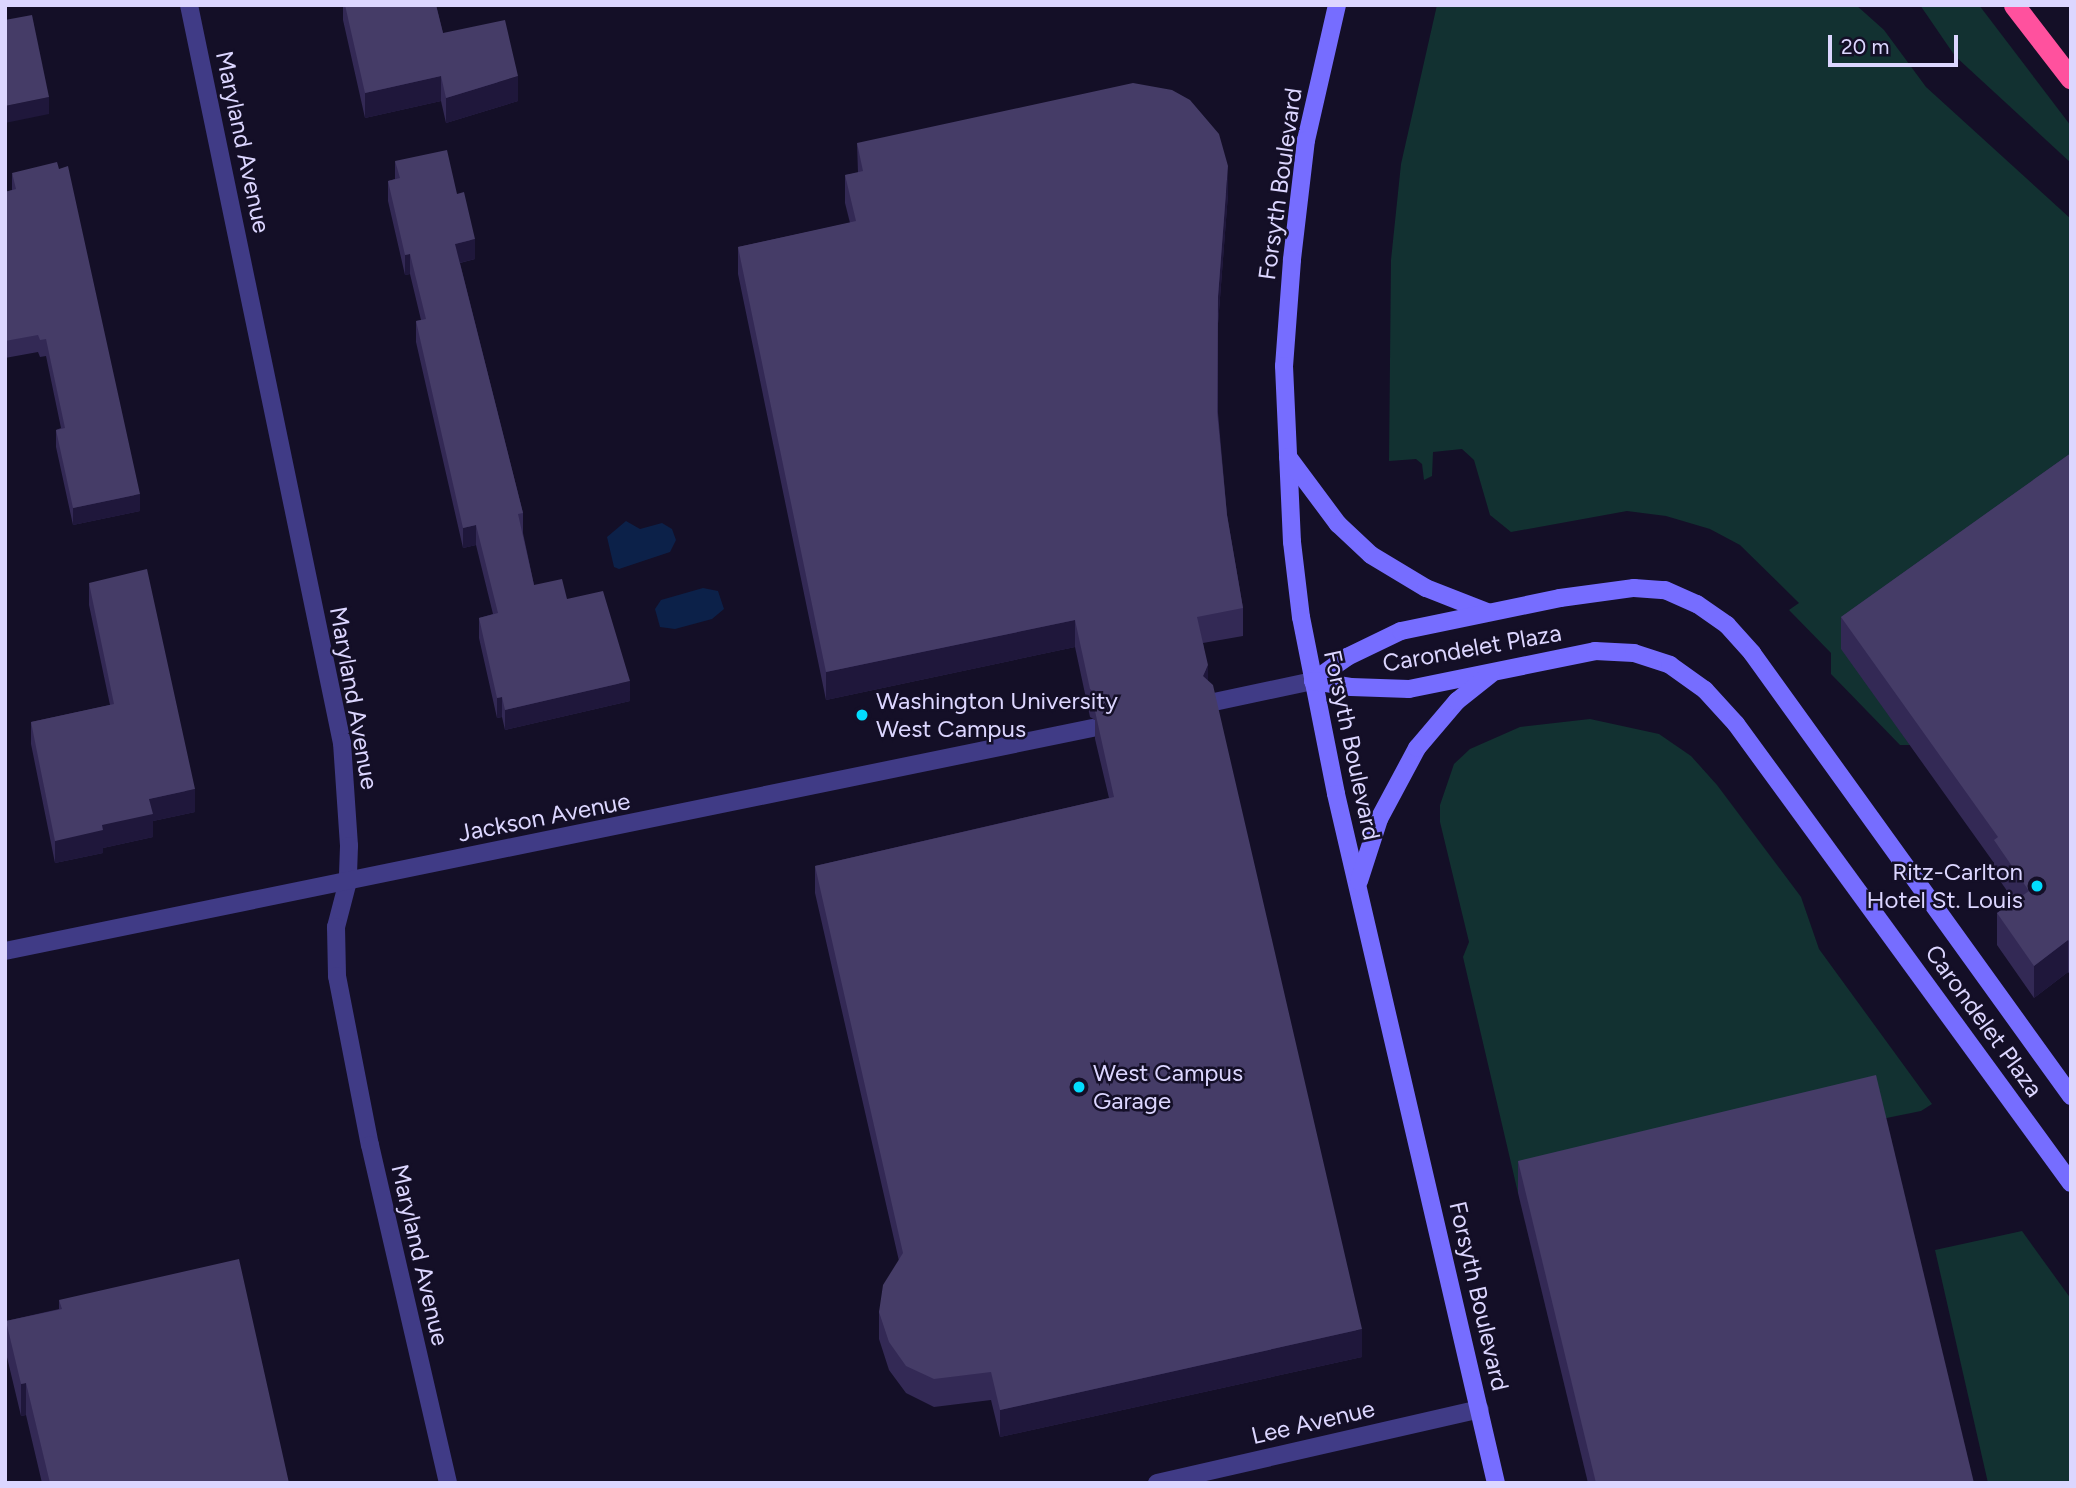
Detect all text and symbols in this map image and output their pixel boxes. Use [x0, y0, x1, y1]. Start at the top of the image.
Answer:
scale bar [1831, 21, 1960, 65]
text: 20 m [1841, 34, 1889, 59]
street label: Maryland Avenue [210, 48, 276, 236]
street label: Forsyth Boulevard [1252, 86, 1308, 282]
street label: Maryland Avenue [324, 604, 384, 792]
street label: Carondelet Plaza [1380, 618, 1564, 678]
street label: Forsyth Boulevard [1318, 647, 1386, 843]
place label: Washington University West Campus [876, 687, 1118, 743]
marker: Washington University West Campus [854, 707, 870, 723]
street label: Jackson Avenue [455, 786, 633, 848]
place label: Ritz-Carlton Hotel St. Louis [1866, 858, 2023, 914]
marker: Ritz-Carlton Hotel St. Louis [2029, 878, 2045, 894]
street label: Carondelet Plaza [1919, 939, 2049, 1103]
place label: West Campus Garage [1093, 1059, 1243, 1115]
marker: West Campus Garage [1071, 1079, 1087, 1095]
street label: Maryland Avenue [385, 1161, 455, 1349]
street label: Forsyth Boulevard [1443, 1198, 1515, 1394]
street label: Lee Avenue [1248, 1394, 1378, 1450]

